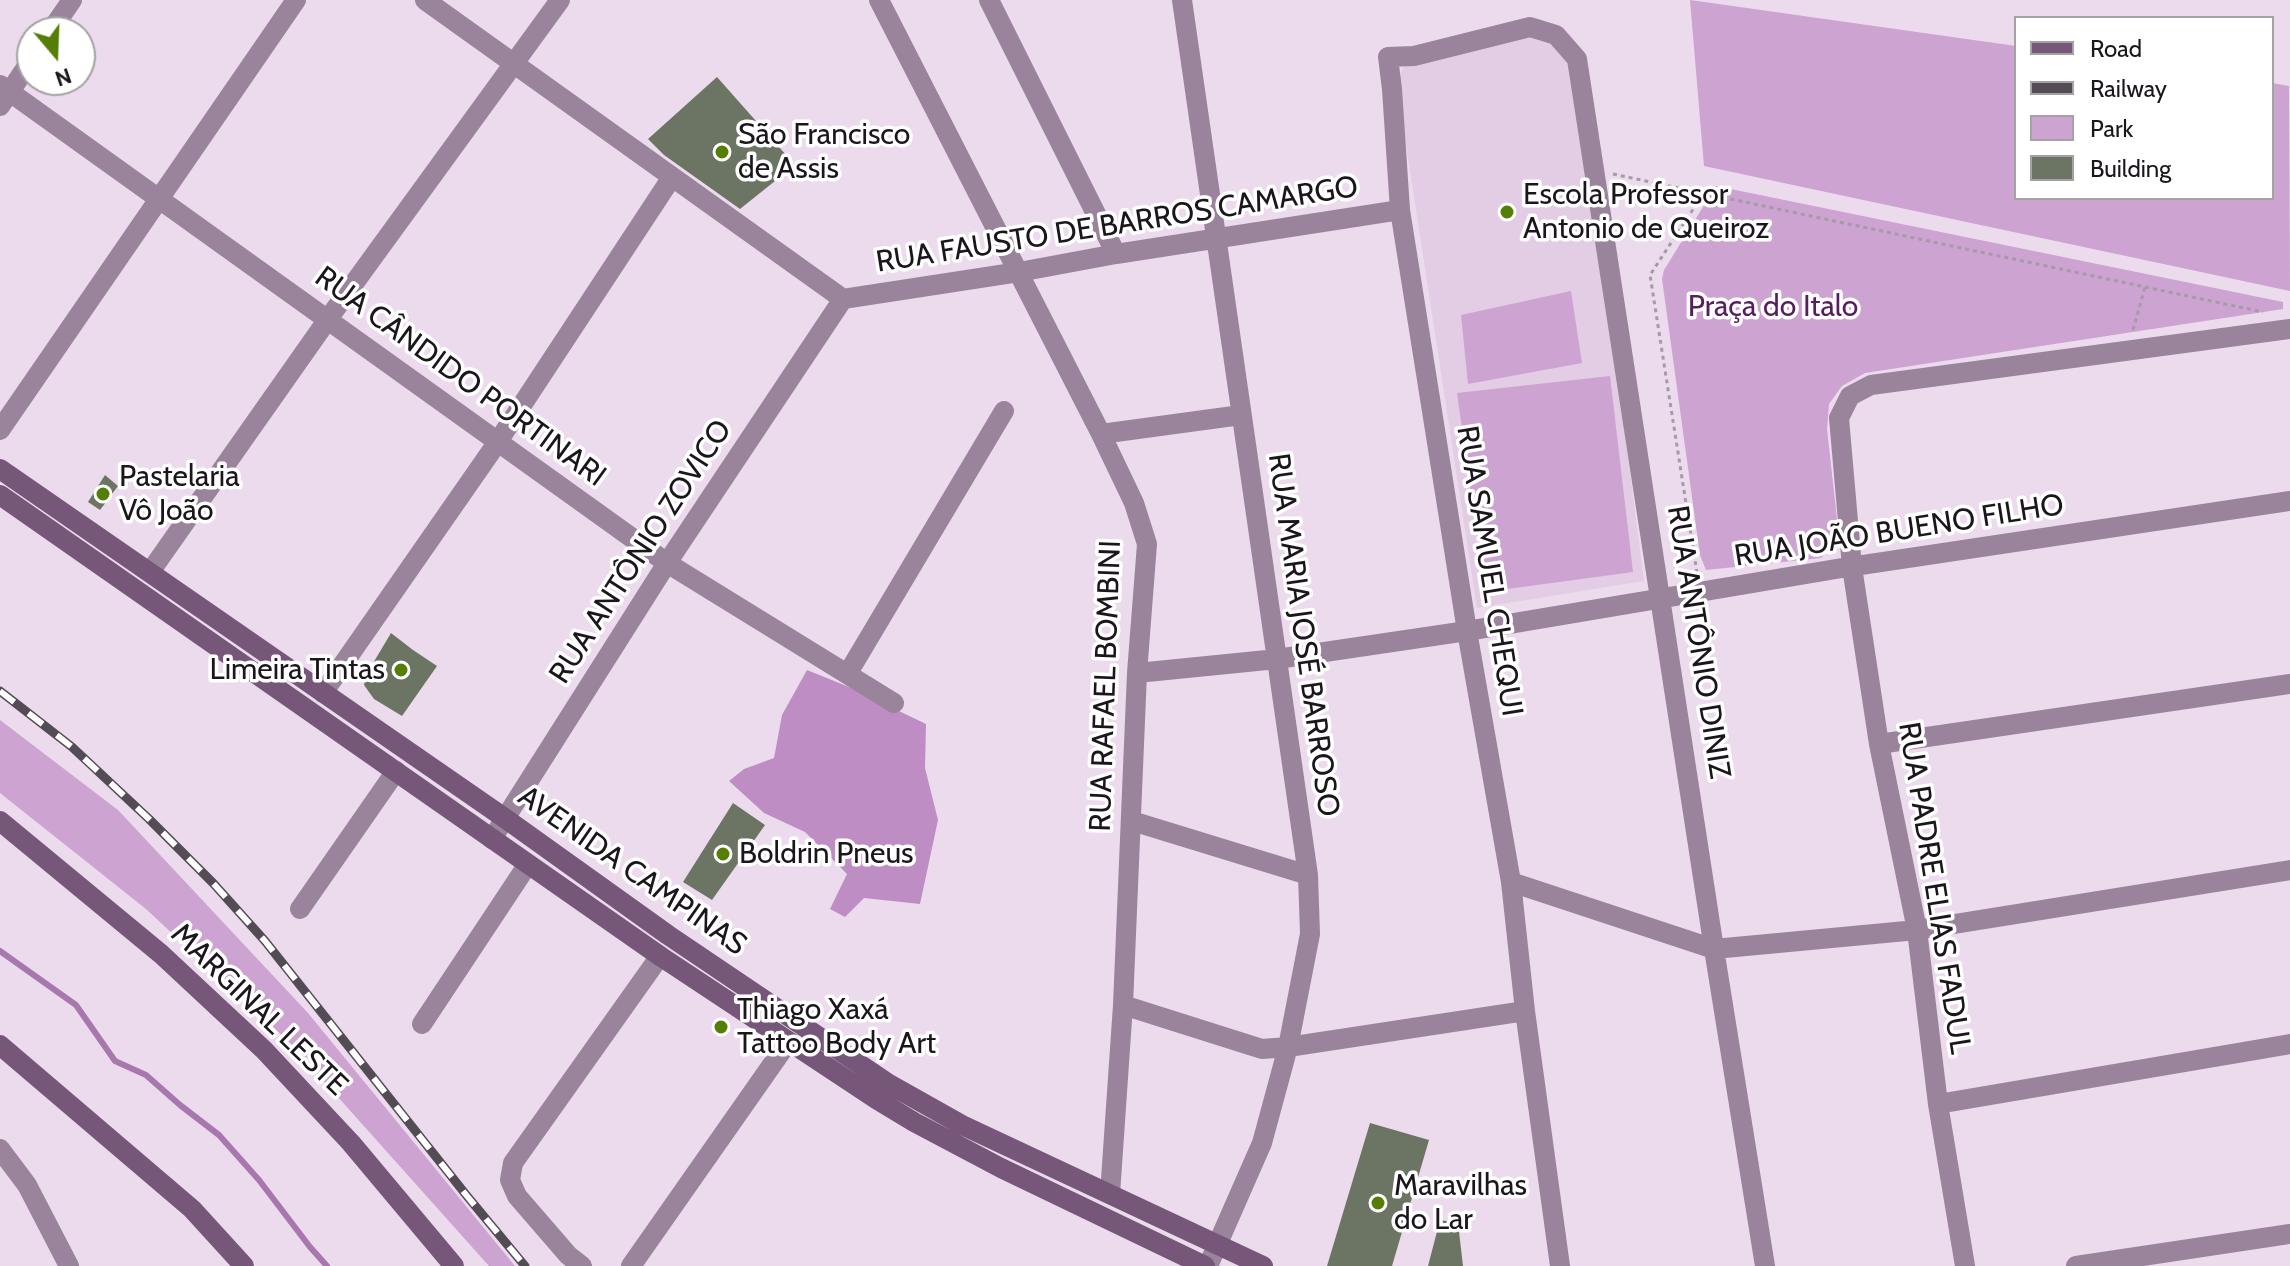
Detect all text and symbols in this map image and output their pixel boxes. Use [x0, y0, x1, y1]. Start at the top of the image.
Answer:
north arrow [16, 16, 96, 96]
legend [2014, 16, 2274, 200]
text: Road [2090, 34, 2142, 63]
text: N [52, 62, 75, 93]
text: Railway [2090, 74, 2167, 103]
text: Park [2090, 114, 2133, 143]
place label: São Francisco de Assis [738, 117, 910, 188]
marker: São Francisco de Assis [713, 143, 731, 161]
text: Building [2090, 154, 2171, 183]
street label: RUA FAUSTO DE BARROS CAMARGO [874, 169, 1360, 281]
place label: Escola Professor Antonio de Queiroz [1523, 177, 1769, 248]
marker: Escola Professor Antonio de Queiroz [1498, 203, 1516, 221]
street label: RUA CÂNDIDO PORTINARI [308, 259, 612, 495]
park label: Praça do Italo [1688, 289, 1858, 325]
street label: RUA ANTÔNIO ZOVICO [542, 413, 740, 691]
street label: RUA SAMUEL CHEQUI [1448, 423, 1530, 719]
street label: RUA MARIA JOSÉ BARROSO [1260, 451, 1346, 819]
place label: Pastelaria Vô João [119, 459, 240, 530]
marker: Pastelaria Vô João [94, 485, 112, 503]
street label: RUA JOÃO BUENO FILHO [1732, 487, 2066, 575]
street label: RUA ANTÔNIO DINIZ [1659, 503, 1737, 781]
street label: RUA RAFAEL BOMBINI [1083, 540, 1129, 832]
place label: Limeira Tintas [210, 652, 385, 688]
marker: Limeira Tintas [392, 661, 410, 679]
street label: RUA PADRE ELIAS FADUL [1890, 720, 1978, 1056]
street label: AVENIDA CAMPINAS [511, 779, 753, 963]
place label: Boldrin Pneus [739, 836, 914, 872]
marker: Boldrin Pneus [714, 845, 732, 863]
street label: MARGINAL LESTE [163, 917, 355, 1103]
place label: Thiago Xaxá Tattoo Body Art [737, 992, 936, 1062]
marker: Thiago Xaxá Tattoo Body Art [712, 1018, 730, 1036]
place label: Maravilhas do Lar [1394, 1168, 1527, 1238]
marker: Maravilhas do Lar [1369, 1194, 1387, 1212]

